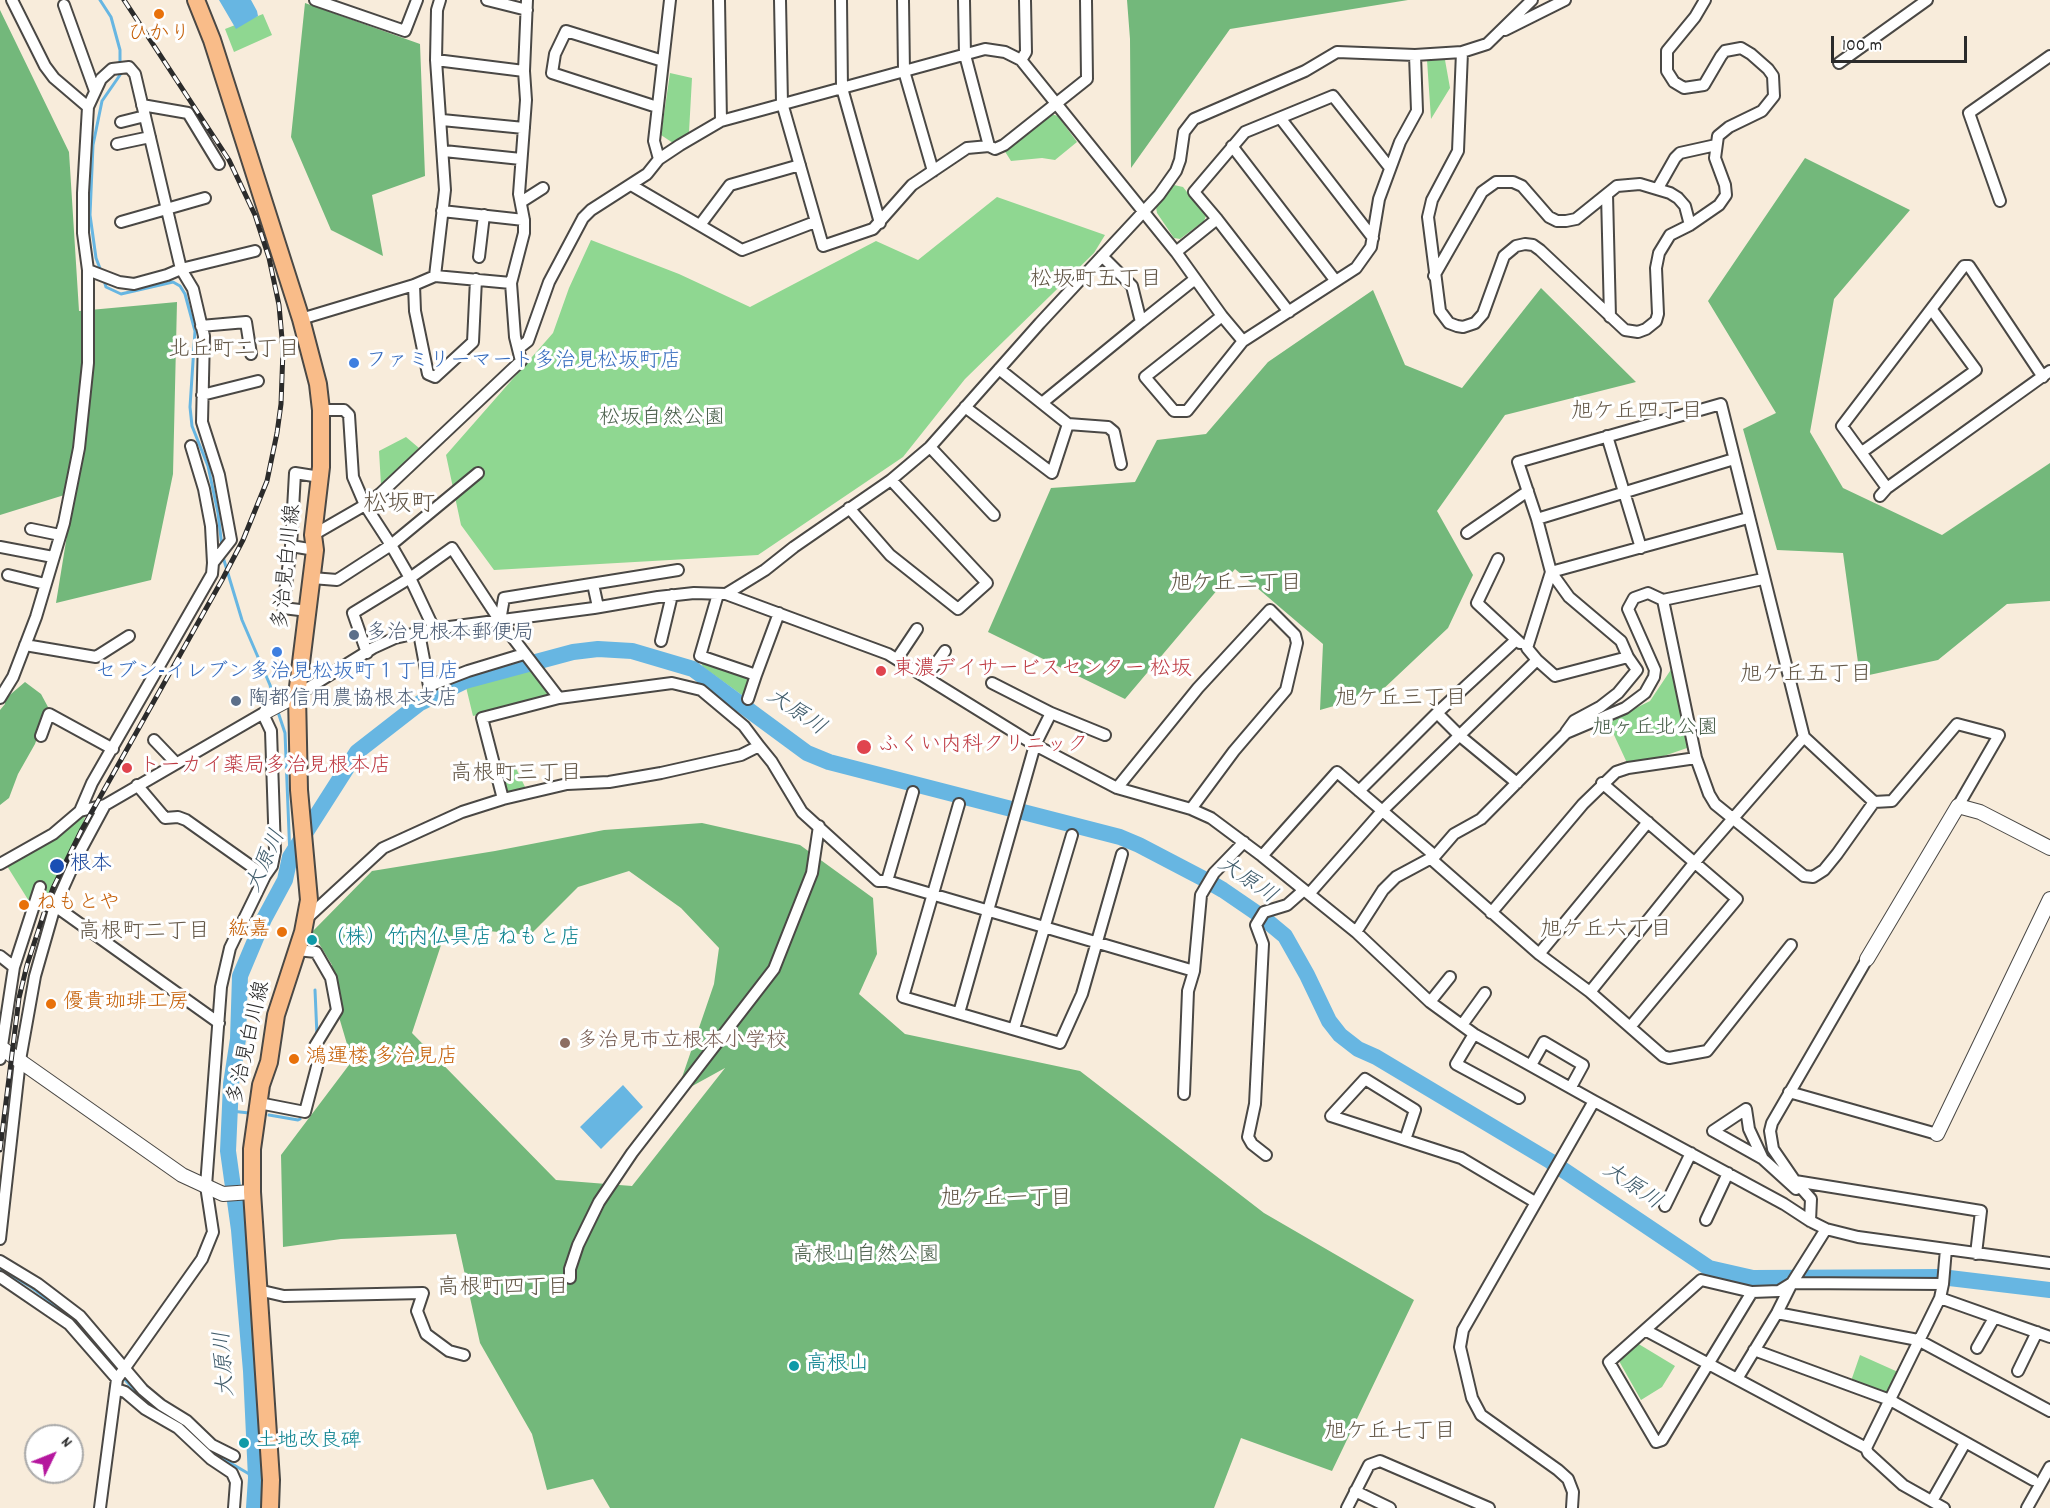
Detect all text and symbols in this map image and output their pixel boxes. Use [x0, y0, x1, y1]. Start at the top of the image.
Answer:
marker: ひかり [152, 7, 166, 21]
place label: ひかり [128, 23, 190, 49]
scale bar [1834, 24, 1970, 62]
text: 100 m [1842, 34, 1882, 59]
district label: 松坂町五丁目 [1030, 269, 1162, 295]
district label: 北丘町二丁目 [168, 339, 300, 365]
place label: ファミリーマート多治見松坂町店 [366, 350, 681, 376]
marker: ファミリーマート多治見松坂町店 [347, 356, 361, 370]
district label: 旭ケ丘四丁目 [1571, 401, 1703, 427]
park label: 松坂自然公園 [599, 407, 725, 433]
district label: 松坂町 [363, 493, 435, 521]
street label: 多治見白川線 [270, 503, 308, 631]
district label: 旭ケ丘二丁目 [1170, 573, 1302, 599]
place label: 多治見根本郵便局 [366, 622, 534, 648]
marker: 多治見根本郵便局 [347, 628, 361, 642]
marker: セブン-イレブン多治見松坂町１丁目店 [270, 645, 284, 659]
place label: 東濃デイサービスセンター 松坂 [893, 658, 1192, 684]
place label: セブン-イレブン多治見松坂町１丁目店 [95, 661, 459, 687]
marker: 東濃デイサービスセンター 松坂 [874, 664, 888, 678]
district label: 旭ケ丘五丁目 [1740, 664, 1872, 690]
water label: 大原川 [760, 685, 830, 743]
place label: 陶都信用農協根本支店 [248, 688, 458, 714]
district label: 旭ケ丘三丁目 [1335, 688, 1467, 714]
marker: 陶都信用農協根本支店 [229, 694, 243, 708]
park label: 旭ヶ丘北公園 [1592, 717, 1718, 743]
place label: ふくい内科クリニック [878, 734, 1088, 760]
marker: ふくい内科クリニック [855, 738, 873, 756]
place label: トーカイ薬局多治見根本店 [139, 755, 391, 781]
marker: トーカイ薬局多治見根本店 [120, 761, 134, 775]
district label: 高根町三丁目 [450, 763, 582, 789]
water label: 大原川 [243, 826, 293, 898]
place label: 根本 [70, 853, 112, 879]
water label: 大原川 [1211, 853, 1281, 911]
marker: 根本 [48, 857, 66, 875]
place label: ねもとや [36, 892, 120, 918]
marker: ねもとや [17, 898, 31, 912]
place label: 紘嘉 [228, 919, 270, 945]
district label: 旭ケ丘六丁目 [1540, 919, 1672, 945]
district label: 高根町二丁目 [78, 921, 210, 947]
marker: 紘嘉 [275, 925, 289, 939]
place label: （株）竹内仏具店 ねもと店 [324, 927, 581, 953]
marker: （株）竹内仏具店 ねもと店 [305, 933, 319, 947]
street label: 多治見白川線 [225, 979, 277, 1107]
place label: 優貴珈琲工房 [63, 991, 189, 1017]
marker: 優貴珈琲工房 [44, 997, 58, 1011]
place label: 多治見市立根本小学校 [577, 1030, 787, 1056]
marker: 多治見市立根本小学校 [558, 1036, 572, 1050]
place label: 鴻運楼 多治見店 [306, 1046, 458, 1072]
marker: 鴻運楼 多治見店 [287, 1052, 301, 1066]
water label: 大原川 [1596, 1159, 1666, 1217]
district label: 旭ケ丘一丁目 [940, 1188, 1072, 1214]
park label: 高根山自然公園 [793, 1244, 939, 1270]
district label: 高根町四丁目 [437, 1277, 569, 1303]
water label: 大原川 [212, 1330, 242, 1398]
place label: 高根山 [806, 1353, 869, 1379]
marker: 高根山 [787, 1359, 801, 1373]
district label: 旭ケ丘七丁目 [1324, 1421, 1456, 1447]
north arrow [24, 1424, 84, 1484]
place label: 土地改良碑 [256, 1430, 361, 1456]
text: N [55, 1432, 77, 1453]
marker: 土地改良碑 [237, 1436, 251, 1450]

